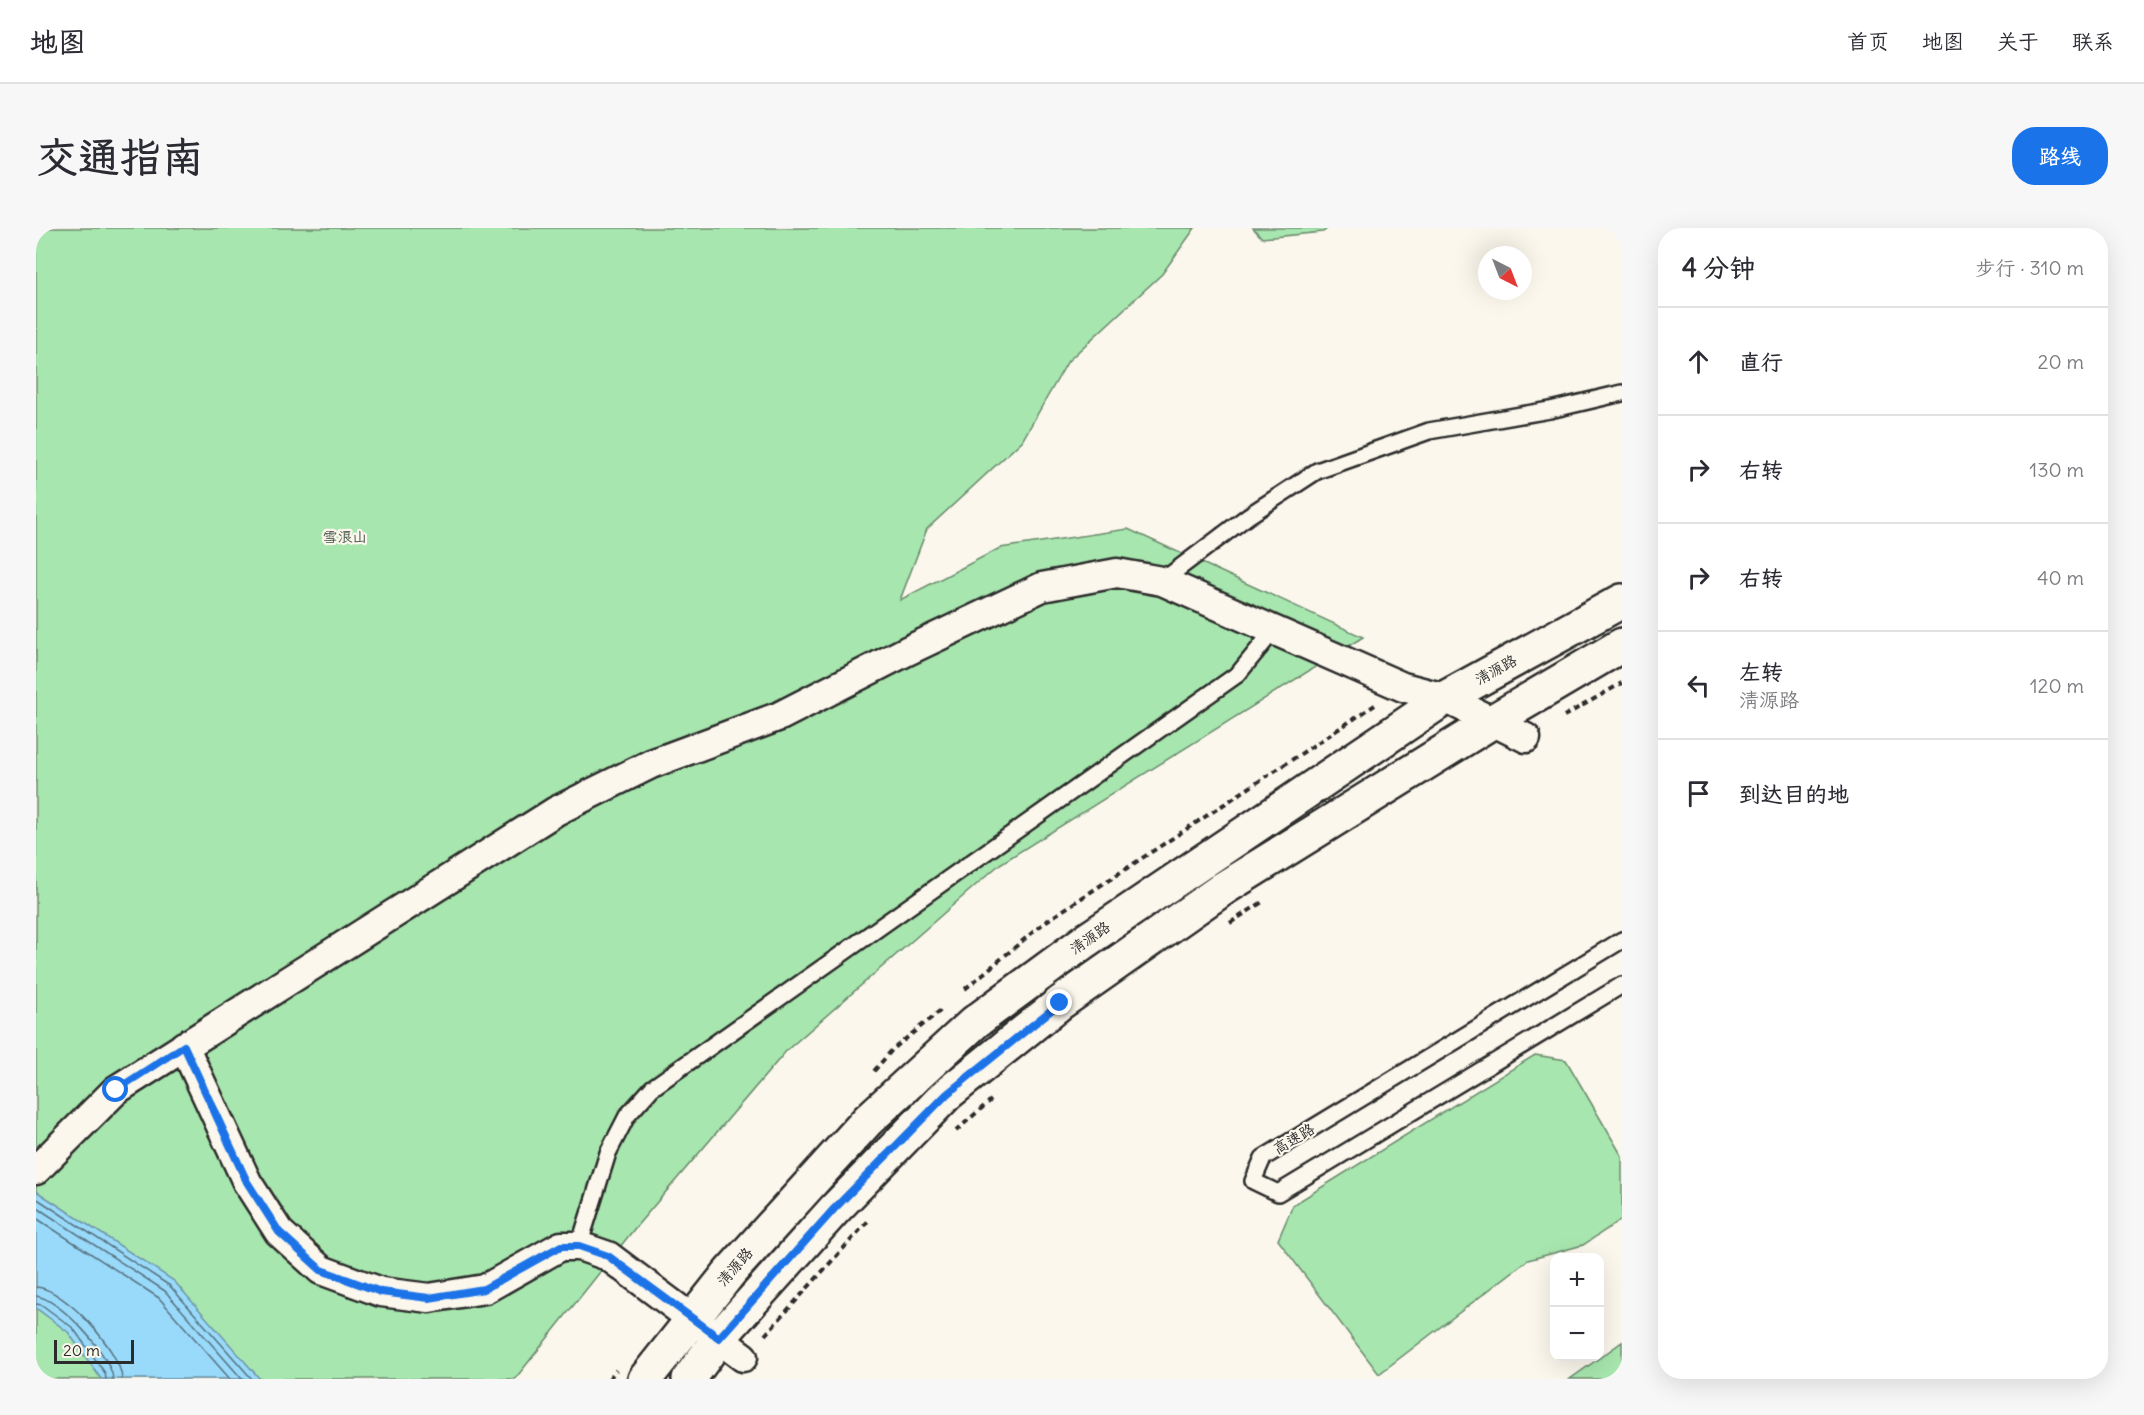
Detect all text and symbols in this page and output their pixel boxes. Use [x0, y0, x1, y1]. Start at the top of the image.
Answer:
text: 地图 [30, 24, 86, 60]
text: 首页 [1847, 28, 1889, 55]
text: 地图 [1922, 28, 1964, 55]
text: 关于 [1997, 28, 2039, 55]
text: 联系 [2072, 28, 2114, 55]
button: 路线 [2012, 127, 2108, 185]
text: 交通指南 [36, 131, 204, 183]
north arrow [1478, 246, 1532, 300]
text: 4 分钟 [1682, 251, 1755, 284]
text: 步行 · 310 m [1976, 255, 2084, 280]
icon: ahead [1682, 345, 1715, 378]
text: 直行 [1739, 348, 1783, 376]
text: 20 m [2038, 349, 2084, 374]
icon: right [1682, 453, 1715, 486]
text: 右转 [1739, 456, 1783, 484]
text: 130 m [2029, 457, 2084, 482]
park label: 雪浪山 [322, 527, 368, 546]
icon: right [1682, 561, 1715, 594]
text: 右转 [1739, 564, 1783, 592]
text: 40 m [2037, 565, 2084, 590]
street label: 清源路 [1471, 650, 1520, 689]
text: 左转 [1739, 658, 1783, 686]
icon: left [1682, 669, 1715, 702]
text: 120 m [2030, 673, 2084, 698]
text: 清源路 [1739, 687, 1799, 712]
icon: arrive [1682, 777, 1715, 810]
text: 到达目的地 [1739, 780, 1849, 808]
street label: 清源路 [1066, 917, 1114, 958]
route end [1046, 989, 1072, 1015]
route start [102, 1076, 128, 1102]
street label: 高速路 [1270, 1119, 1318, 1158]
street label: 清源路 [713, 1243, 757, 1290]
map controls [1550, 1253, 1604, 1361]
button: + [1550, 1253, 1604, 1307]
button: − [1550, 1307, 1604, 1361]
scale bar [54, 1337, 134, 1364]
text: 20 m [63, 1340, 100, 1360]

